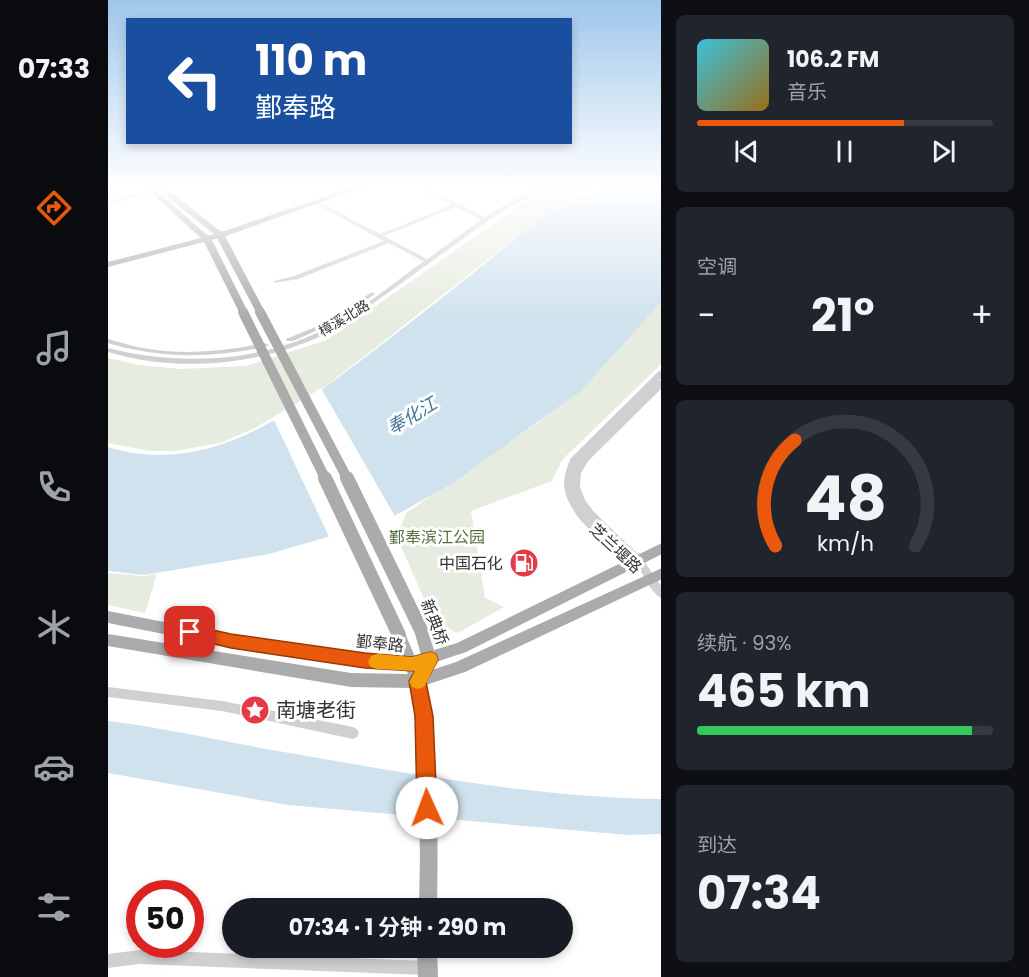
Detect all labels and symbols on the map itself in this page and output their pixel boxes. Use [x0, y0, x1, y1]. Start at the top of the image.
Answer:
street label: 樟溪北路 [315, 295, 373, 341]
water label: 奉化江 [382, 390, 443, 440]
street label: 芝兰堰路 [584, 518, 647, 579]
park label: 鄞奉滨江公园 [389, 526, 485, 549]
fuel station icon: 中国石化 [508, 547, 540, 579]
place label: 中国石化 [439, 552, 503, 575]
street label: 新典桥 [415, 596, 454, 649]
pin [164, 606, 215, 657]
street label: 鄞奉路 [355, 630, 405, 657]
place icon: 南塘老街 [239, 694, 271, 726]
place label: 南塘老街 [276, 696, 356, 724]
position arrow [395, 776, 459, 840]
speed limit sign: 50 [126, 880, 204, 958]

